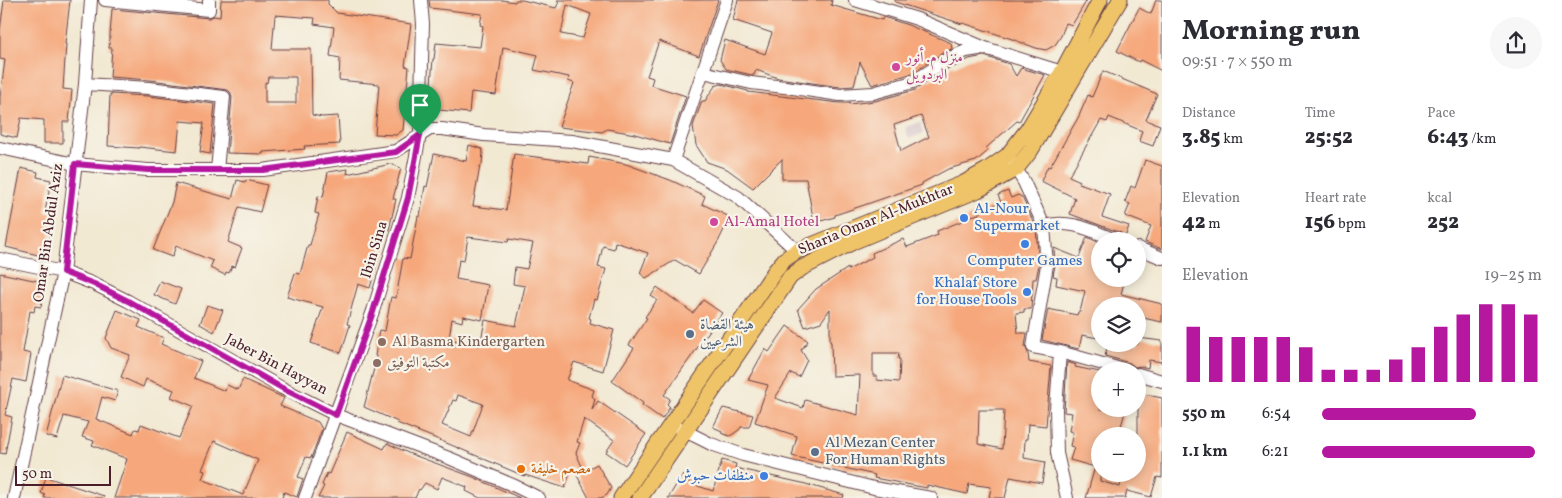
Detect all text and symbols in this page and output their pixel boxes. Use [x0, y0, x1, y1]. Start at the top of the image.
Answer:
text: Morning run [1182, 12, 1360, 51]
button: share [1490, 17, 1542, 69]
place label: منزل م. أنور البردويل [904, 46, 963, 86]
text: 09:51 · 7 × 550 m [1182, 51, 1292, 73]
marker: منزل م. أنور البردويل [890, 61, 902, 73]
pin [399, 84, 441, 135]
icon: arrive [406, 91, 434, 119]
text: Distance [1182, 104, 1236, 123]
text: Time [1305, 104, 1335, 123]
text: Pace [1427, 104, 1455, 123]
text: 3.85 [1182, 123, 1220, 152]
text: 25:52 [1305, 123, 1353, 152]
text: 6:43 [1427, 123, 1468, 152]
text: km [1220, 130, 1243, 149]
text: /km [1468, 130, 1496, 149]
street label: Omar Bin Abdul Aziz [29, 162, 69, 304]
street label: Sharia Omar Al-Mukhtar [795, 179, 957, 261]
text: Elevation [1182, 189, 1240, 208]
text: Heart rate [1305, 189, 1366, 208]
text: kcal [1427, 189, 1452, 208]
place label: Al-Nour Supermarket [974, 199, 1060, 237]
text: 42 [1182, 208, 1205, 237]
text: 156 [1305, 208, 1335, 237]
text: 252 [1427, 208, 1459, 237]
place label: Al-Amal Hotel [724, 212, 819, 233]
marker: Al-Nour Supermarket [958, 212, 970, 224]
text: m [1205, 215, 1221, 234]
text: bpm [1335, 215, 1366, 234]
marker: Al-Amal Hotel [708, 216, 720, 228]
street label: Ibin Sina [356, 219, 394, 281]
map controls [1091, 232, 1146, 482]
button: locate [1091, 232, 1146, 287]
marker: Computer Games [1019, 238, 1031, 250]
place label: Computer Games [968, 251, 1082, 272]
text: Elevation [1182, 265, 1249, 287]
text: 19–25 m [1484, 265, 1542, 287]
place label: Khalaf Store for House Tools [916, 273, 1017, 311]
marker: Khalaf Store for House Tools [1021, 286, 1033, 298]
button: layers [1091, 297, 1146, 352]
place label: هيئة القضاة الشرعيين [700, 315, 754, 353]
marker: هيئة القضاة الشرعيين [684, 328, 696, 340]
street label: Jaber Bin Hayyan [221, 329, 331, 401]
place label: Al Basma Kindergarten [392, 332, 545, 353]
marker: Al Basma Kindergarten [376, 336, 388, 348]
place label: مكتبة التوفيق [387, 353, 450, 374]
marker: مكتبة التوفيق [371, 357, 383, 369]
button: + [1091, 362, 1146, 417]
text: 550 m [1182, 403, 1226, 425]
text: 6:54 [1262, 403, 1291, 425]
button: − [1091, 427, 1146, 482]
place label: Al Mezan Center For Human Rights [825, 433, 945, 471]
text: 1.1 km [1182, 441, 1228, 463]
text: 6:21 [1262, 441, 1289, 463]
marker: Al Mezan Center For Human Rights [809, 446, 821, 458]
place label: مصعم خليفة [531, 459, 591, 482]
scale bar [15, 463, 111, 486]
marker: مصعم خليفة [515, 463, 527, 475]
text: 50 m [22, 465, 52, 484]
place label: منظفات حبوش [677, 466, 754, 487]
marker: منظفات حبوش [758, 470, 770, 482]

